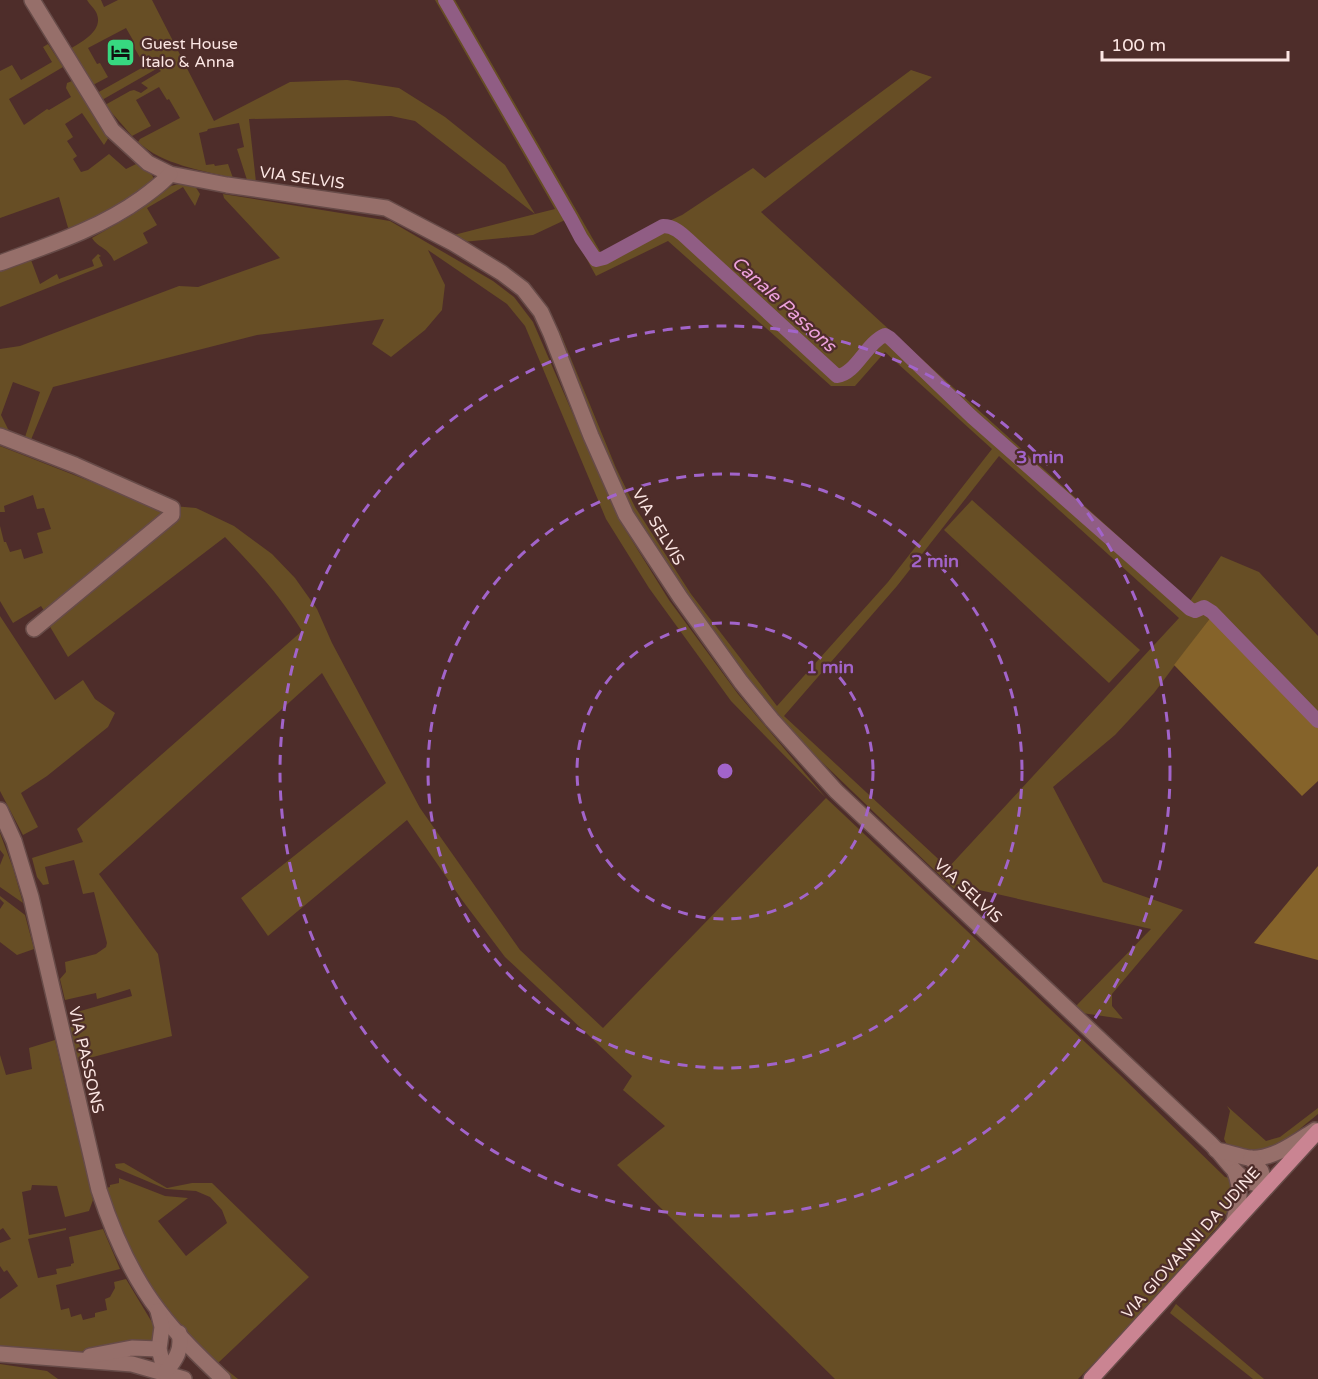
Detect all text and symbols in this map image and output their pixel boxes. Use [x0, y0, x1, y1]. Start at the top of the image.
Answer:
scale bar [1102, 24, 1288, 62]
place label: Guest House Italo & Anna [141, 34, 238, 72]
text: 100 m [1111, 34, 1166, 56]
hotel icon: Guest House Italo & Anna [104, 37, 136, 69]
street label: VIA SELVIS [258, 162, 346, 194]
water label: Canale Passons [727, 251, 842, 357]
text: 3 min [1016, 446, 1064, 468]
street label: VIA SELVIS [627, 485, 689, 569]
text: 2 min [911, 550, 959, 572]
text: 1 min [806, 656, 854, 678]
centre of rings [715, 761, 735, 781]
street label: VIA SELVIS [930, 854, 1006, 928]
street label: VIA PASSONS [64, 1005, 108, 1116]
street label: VIA GIOVANNI DA UDINE [1117, 1163, 1265, 1323]

